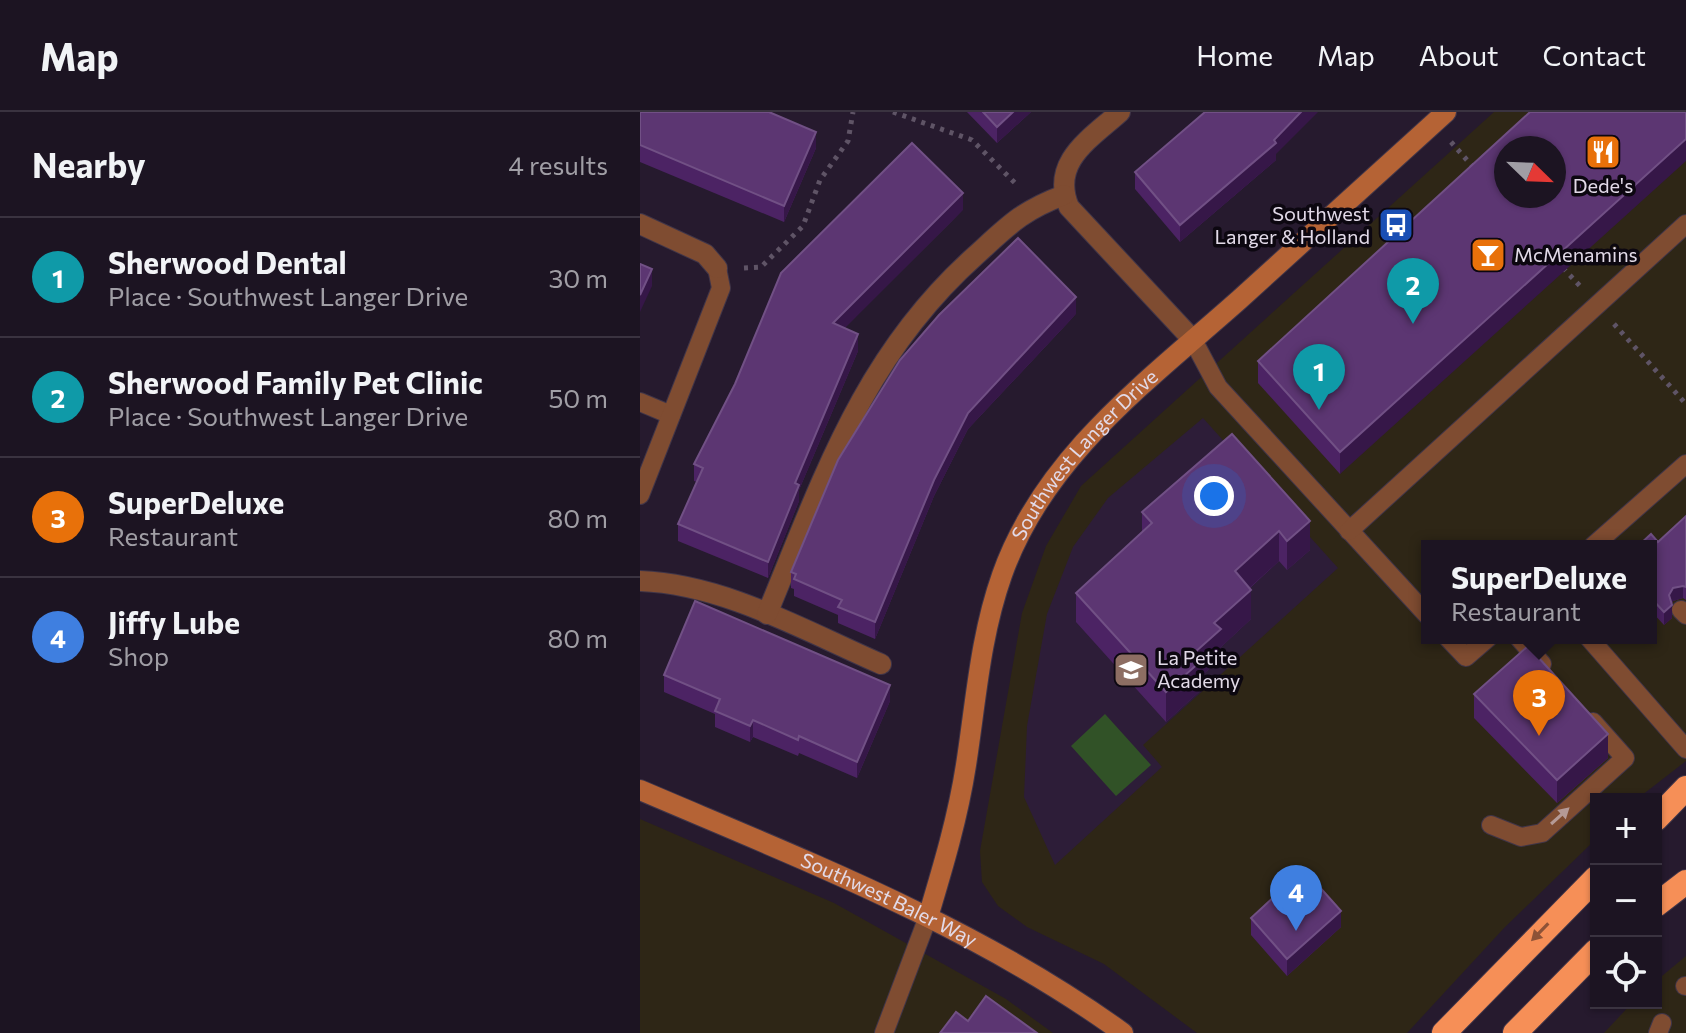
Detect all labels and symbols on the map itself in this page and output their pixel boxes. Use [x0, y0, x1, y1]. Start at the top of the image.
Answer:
restaurant icon: Dede's [1584, 133, 1622, 171]
north arrow [1494, 136, 1566, 208]
place label: Dede's [1573, 173, 1633, 197]
place label: Southwest Langer & Holland [1215, 201, 1370, 248]
bus stop icon: Southwest Langer & Holland [1377, 206, 1415, 244]
bar icon: McMenamins [1469, 236, 1507, 274]
place label: McMenamins [1514, 242, 1638, 266]
pin: 2 [1387, 258, 1439, 324]
pin: 1 [1293, 344, 1345, 410]
street label: Southwest Langer Drive [1006, 364, 1162, 544]
your location [1194, 476, 1234, 516]
place label: La Petite Academy [1157, 645, 1240, 692]
school or university icon: La Petite Academy [1112, 651, 1150, 689]
pin: 3 [1513, 670, 1565, 736]
one-way arrow [1550, 808, 1569, 826]
street label: Southwest Baler Way [797, 847, 982, 951]
pin: 4 [1270, 865, 1322, 931]
one-way arrow [1531, 922, 1550, 941]

